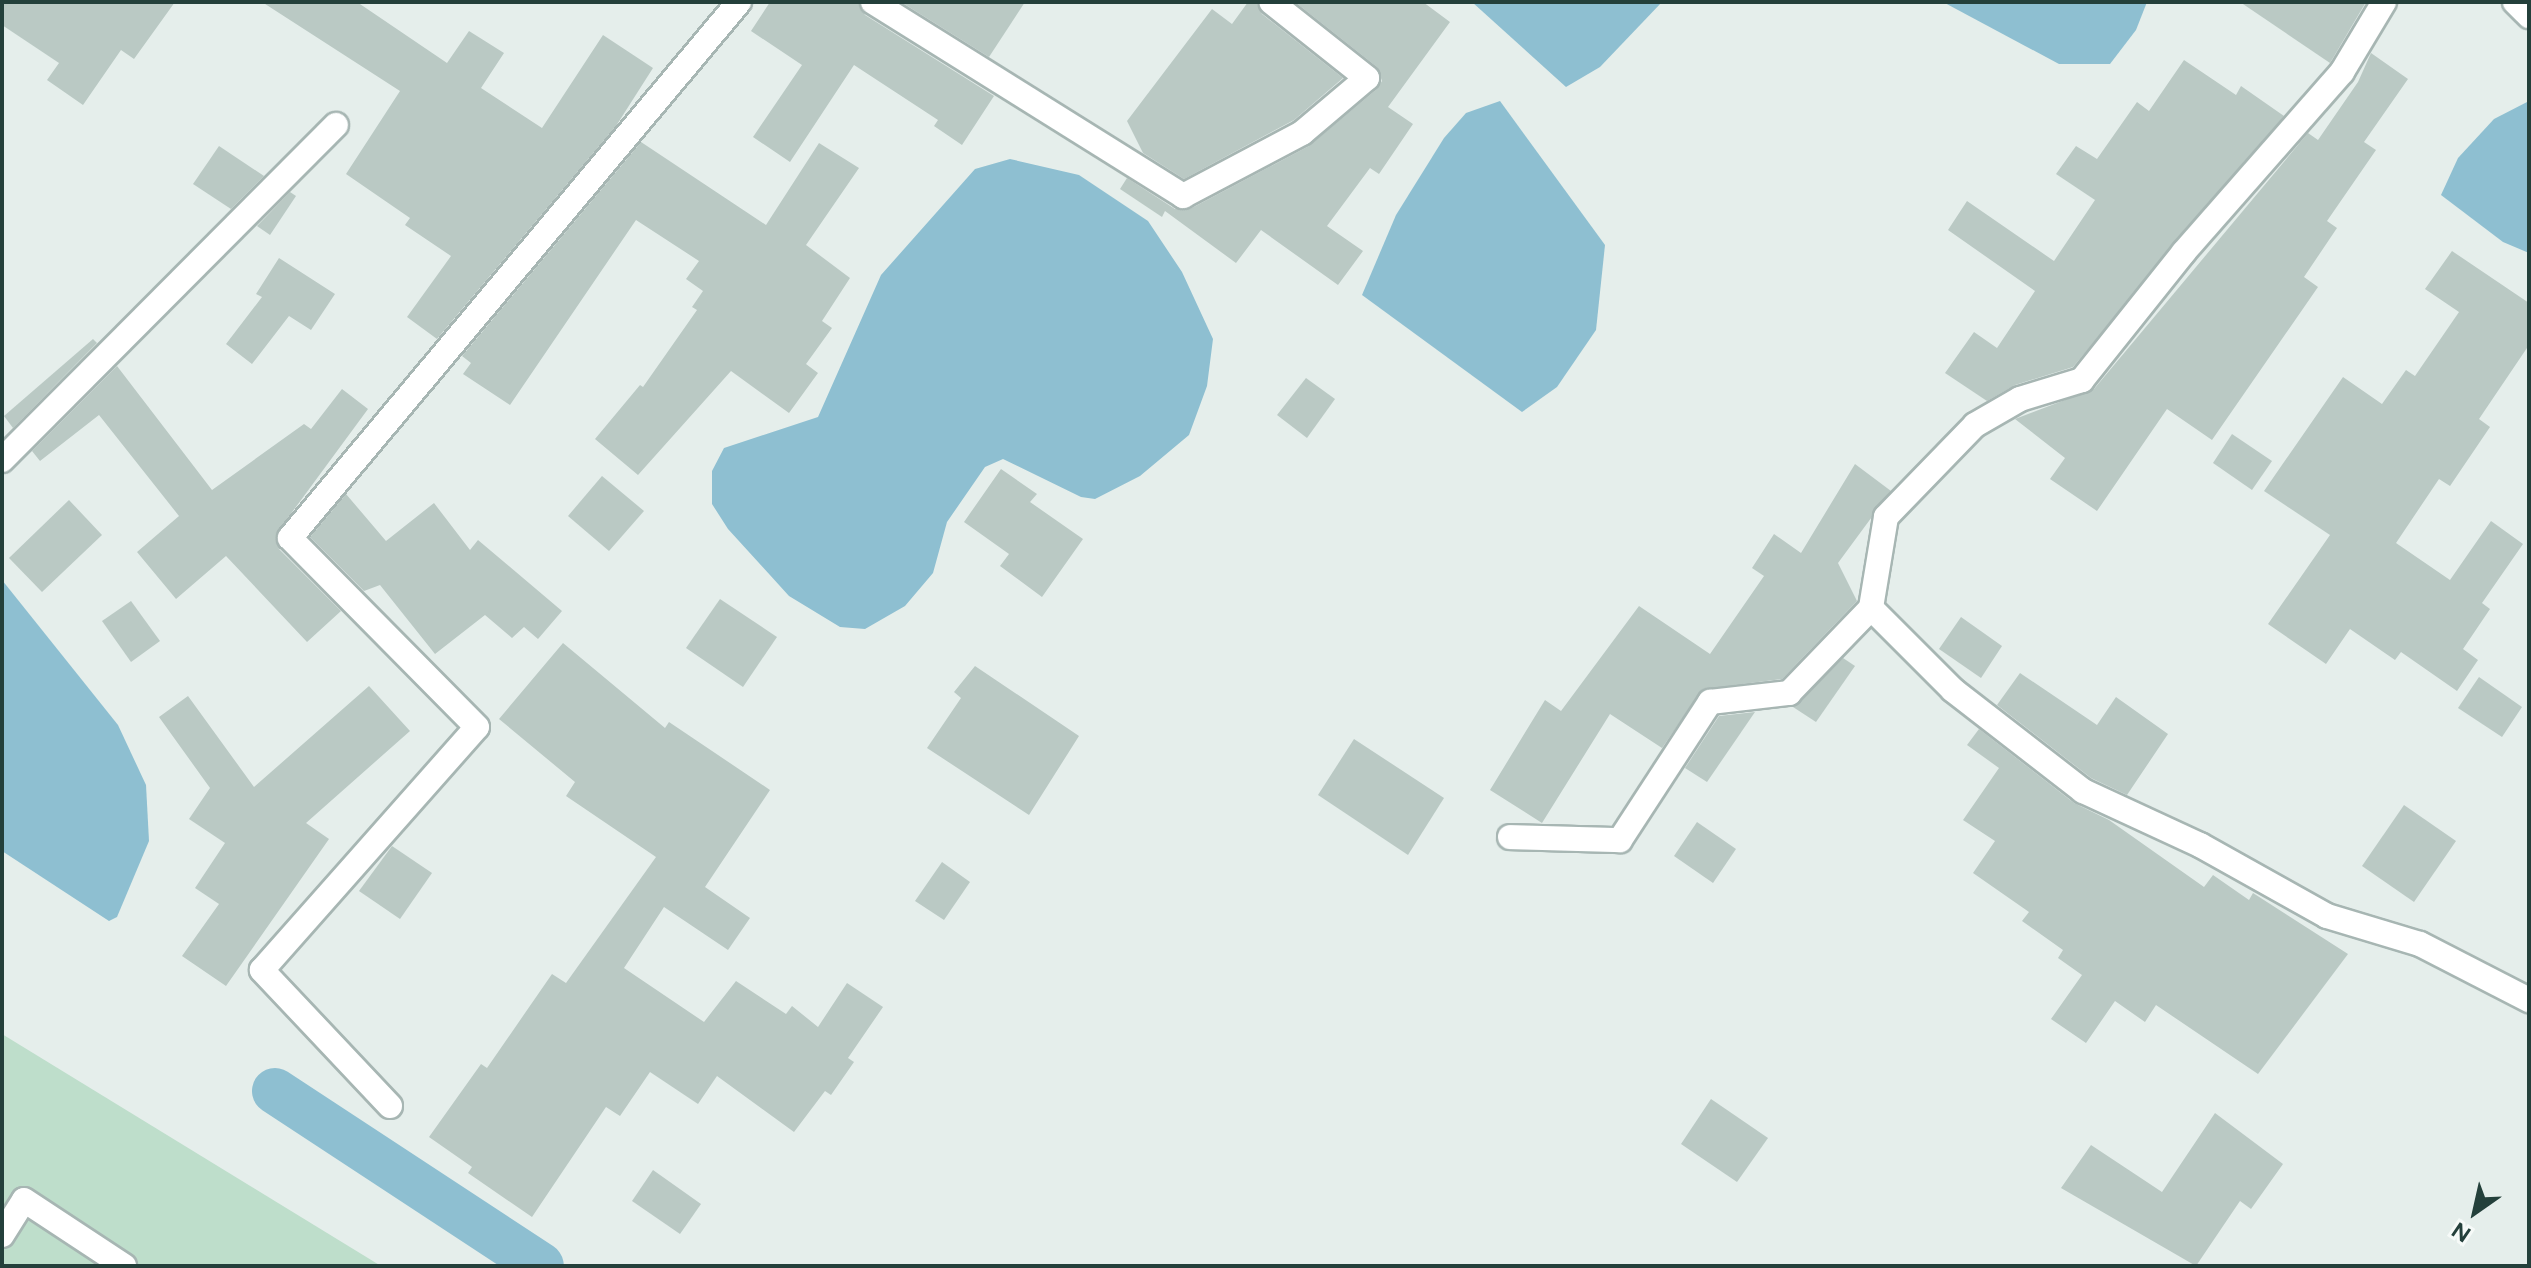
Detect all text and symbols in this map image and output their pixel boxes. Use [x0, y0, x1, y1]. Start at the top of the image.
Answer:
north arrow [2435, 1172, 2515, 1252]
text: N [2447, 1216, 2476, 1248]

